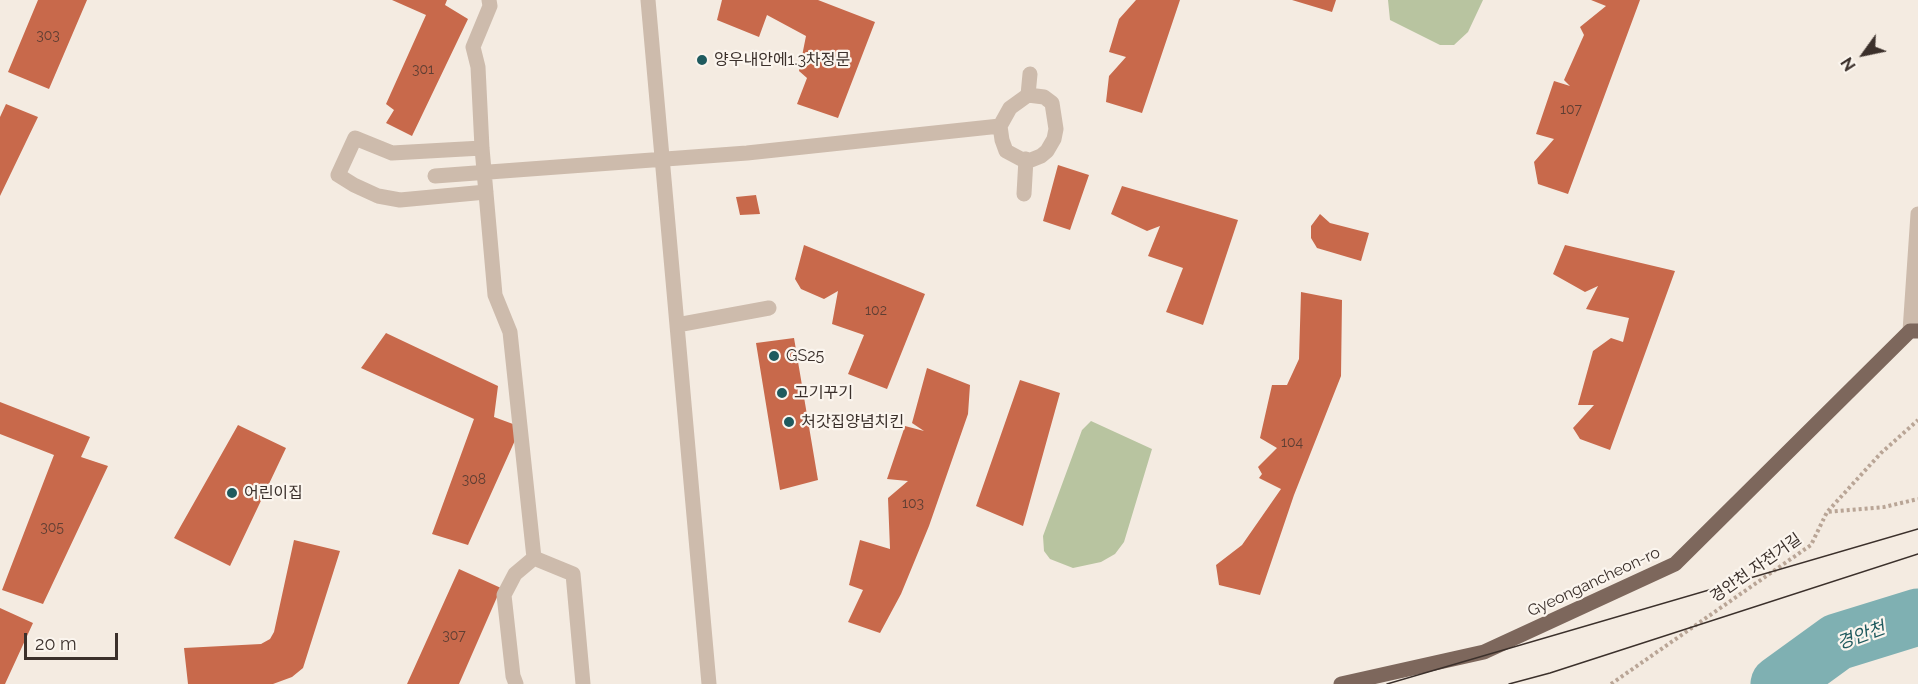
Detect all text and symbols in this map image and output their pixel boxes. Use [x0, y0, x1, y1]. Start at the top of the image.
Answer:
north arrow [1834, 24, 1894, 84]
house number: 303 [36, 28, 60, 44]
place label: 양우내안에1.3차정문 [714, 50, 850, 70]
marker: 양우내안에1.3차정문 [695, 53, 709, 67]
text: N [1837, 54, 1860, 74]
house number: 301 [412, 62, 434, 78]
house number: 107 [1560, 102, 1582, 118]
house number: 102 [865, 303, 887, 319]
place label: GS25 [786, 346, 824, 366]
marker: GS25 [767, 349, 781, 363]
place label: 고기꾸기 [794, 383, 853, 403]
marker: 고기꾸기 [775, 386, 789, 400]
place label: 처갓집양념치킨 [801, 412, 904, 432]
marker: 처갓집양념치킨 [782, 415, 796, 429]
house number: 104 [1281, 435, 1303, 451]
house number: 308 [462, 472, 486, 488]
place label: 어린이집 [244, 483, 303, 503]
marker: 어린이집 [225, 486, 239, 500]
house number: 103 [902, 496, 924, 512]
house number: 305 [40, 520, 64, 536]
street label: 경안천 자전거길 [1707, 529, 1805, 607]
street label: Gyeongancheon-ro [1525, 543, 1663, 621]
water label: 경안천 [1834, 617, 1888, 655]
scale bar [27, 621, 122, 659]
house number: 307 [442, 628, 466, 644]
text: 20 m [35, 633, 77, 654]

